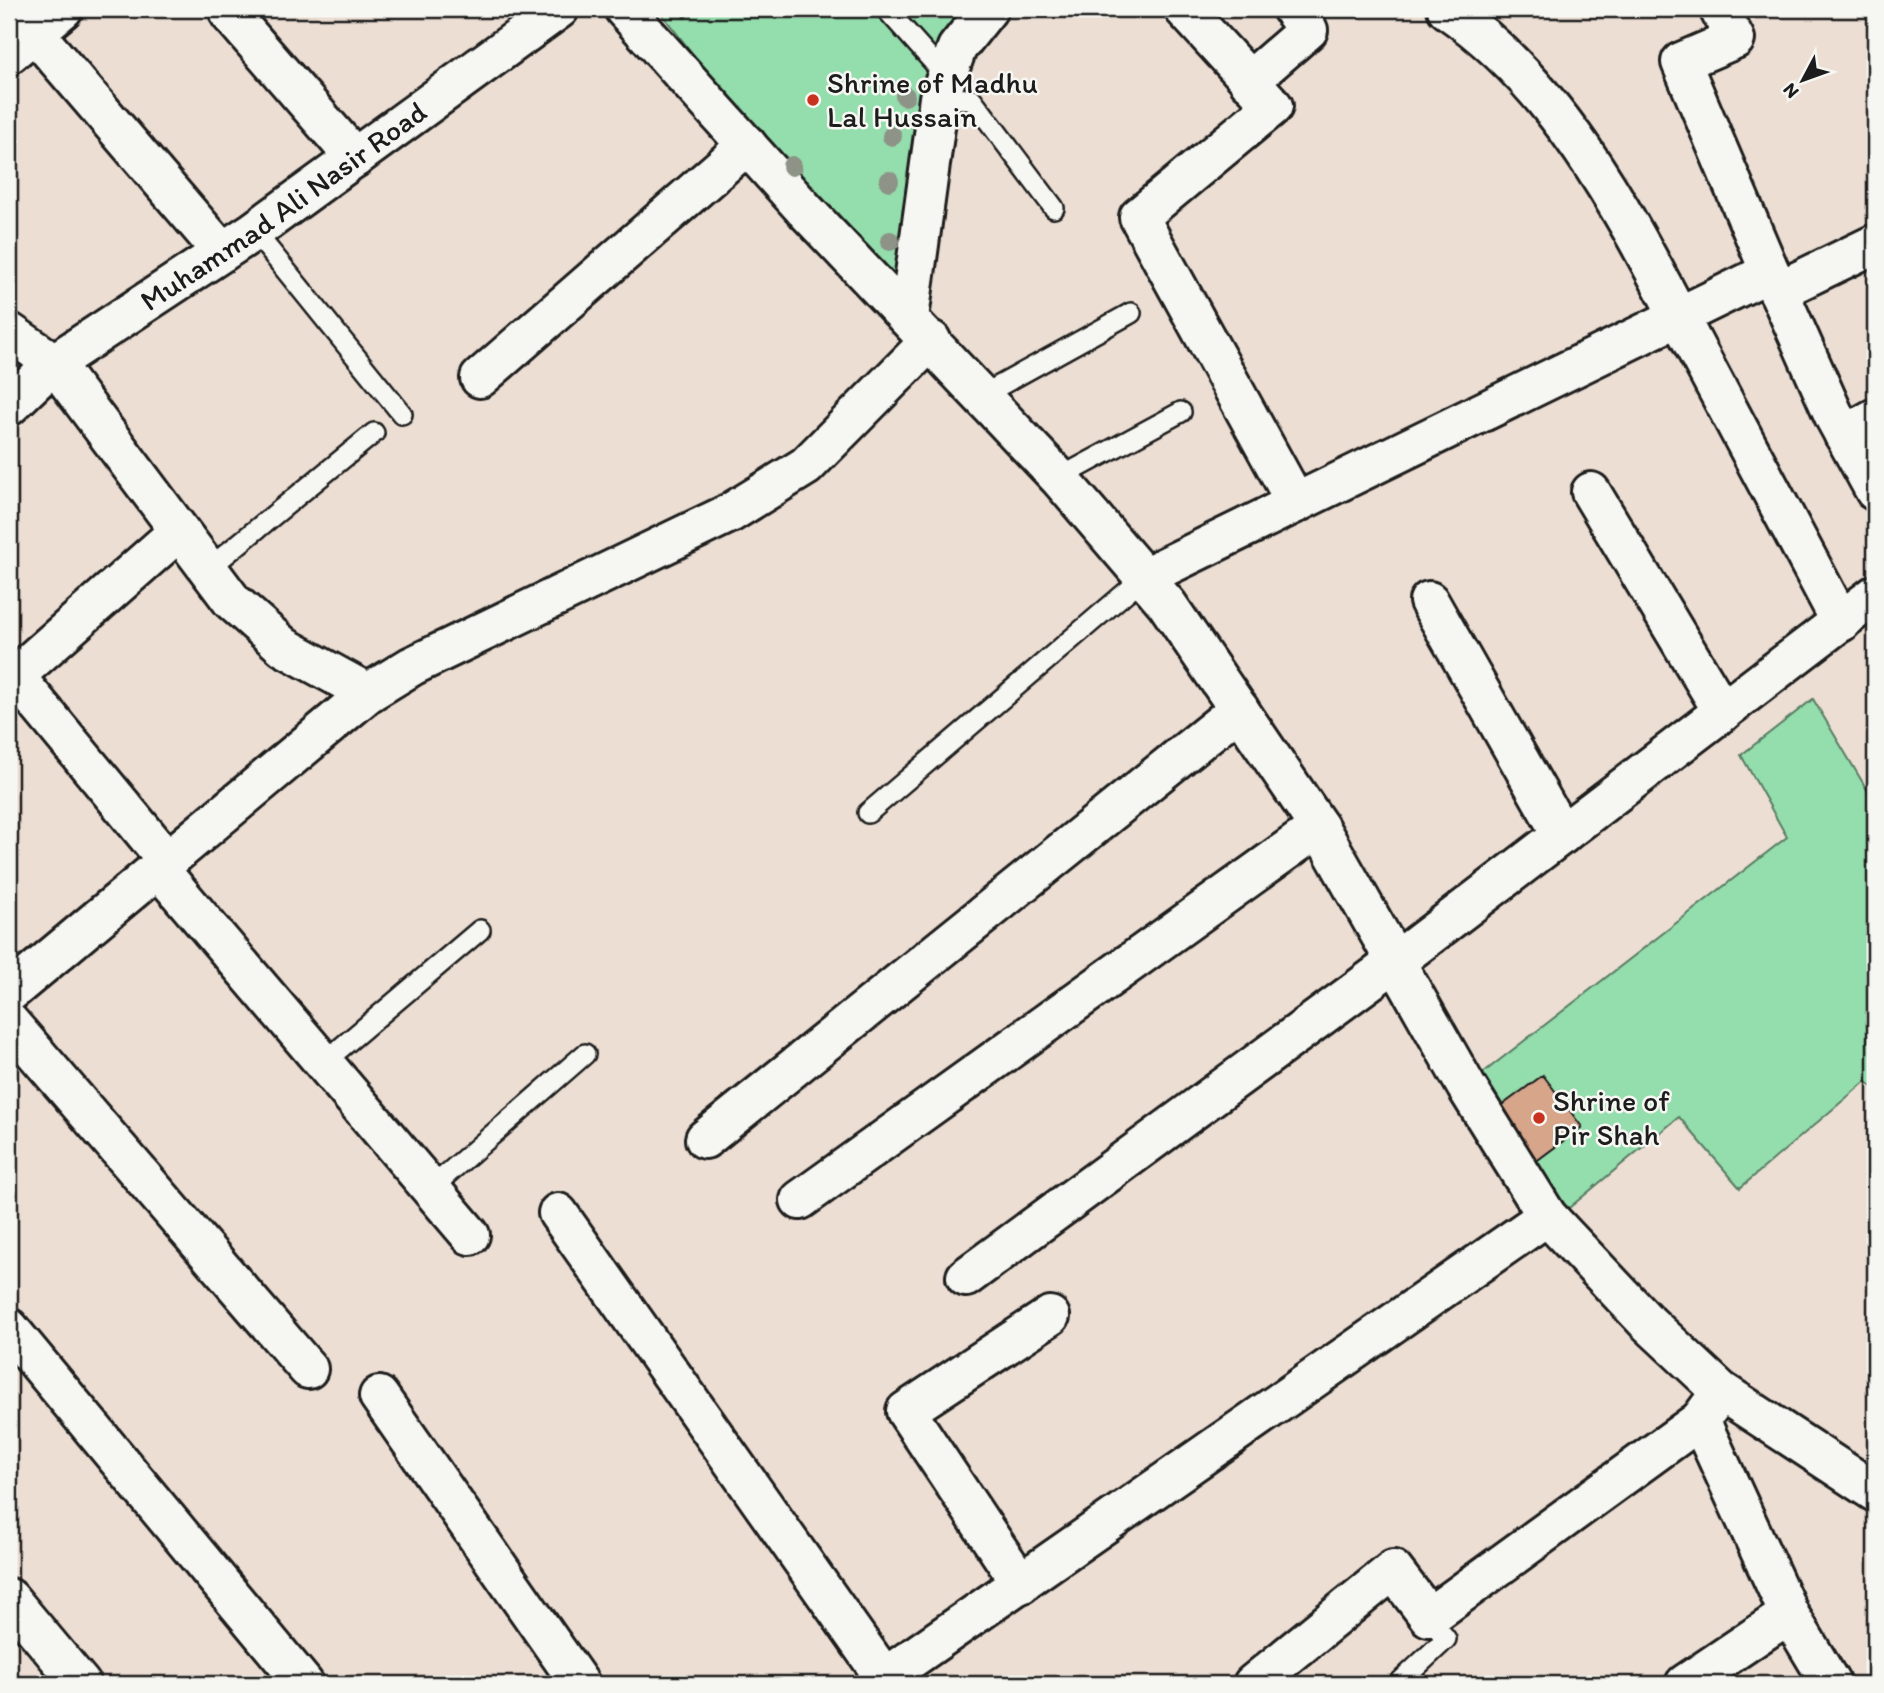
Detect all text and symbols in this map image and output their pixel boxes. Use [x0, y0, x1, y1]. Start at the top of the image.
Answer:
north arrow [1769, 46, 1839, 116]
place label: Shrine of Madhu Lal Hussain [827, 64, 1038, 135]
text: N [1778, 78, 1803, 103]
marker: Shrine of Madhu Lal Hussain [805, 92, 821, 108]
street label: Muhammad Ali Nasir Road [133, 93, 433, 319]
place label: Shrine of Pir Shah [1553, 1082, 1670, 1153]
marker: Shrine of Pir Shah [1531, 1110, 1547, 1126]

